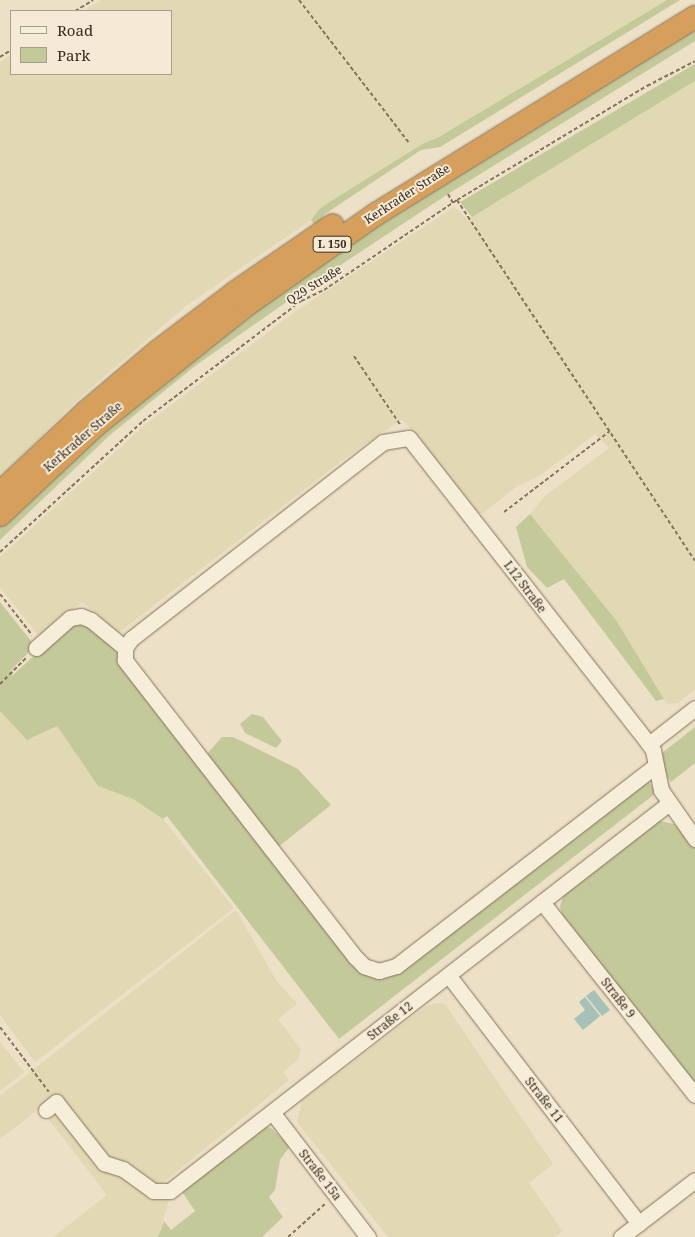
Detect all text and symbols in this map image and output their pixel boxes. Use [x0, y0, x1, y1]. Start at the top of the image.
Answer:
legend [10, 10, 172, 75]
text: Road [57, 20, 93, 40]
text: Park [57, 45, 90, 65]
street label: Kerkrader Straße [362, 161, 452, 227]
road number: L 150 [312, 235, 352, 252]
street label: Q29 Straße [284, 262, 344, 308]
street label: Kerkrader Straße [41, 399, 125, 475]
street label: L12 Straße [501, 558, 549, 616]
street label: Straße 9 [598, 975, 638, 1021]
street label: Straße 12 [364, 999, 416, 1043]
street label: Straße 11 [522, 1074, 566, 1126]
street label: Straße 15a [296, 1147, 344, 1203]

